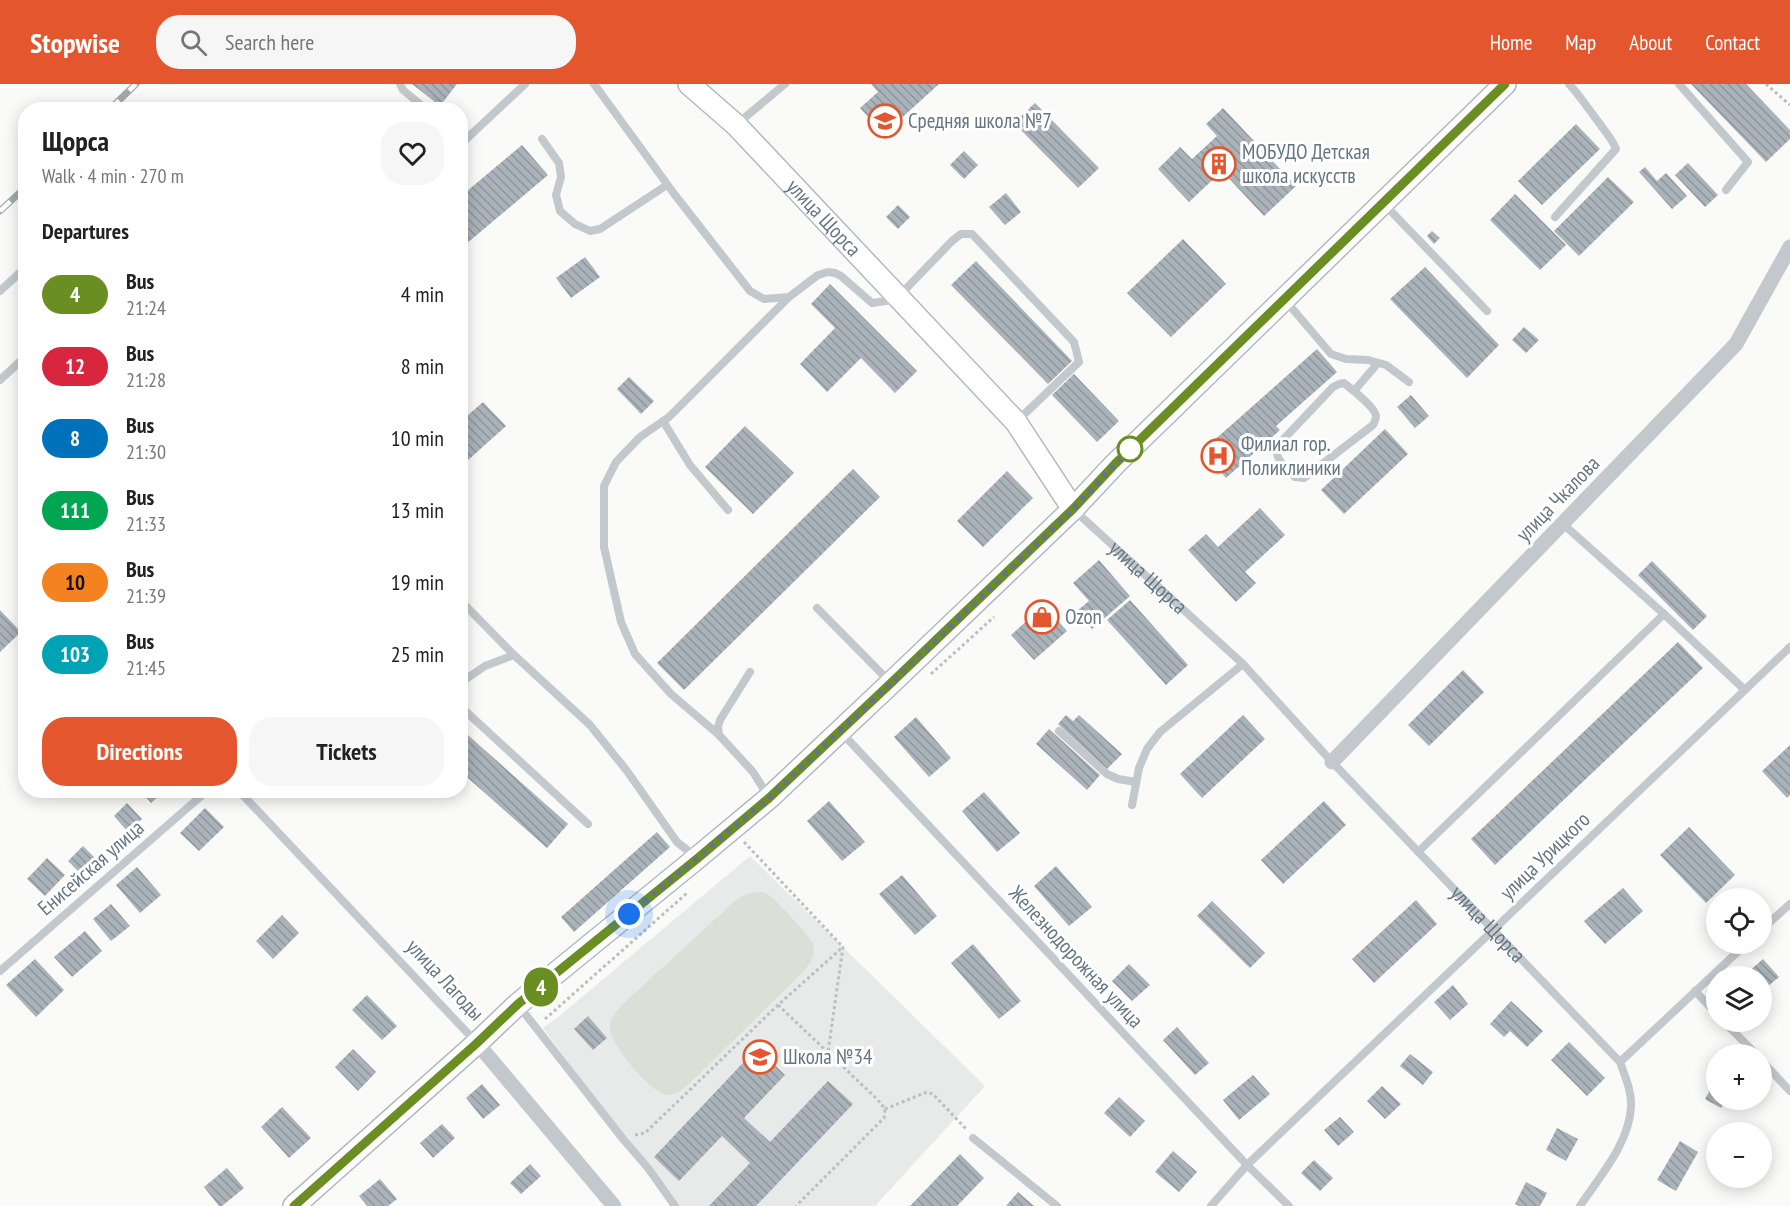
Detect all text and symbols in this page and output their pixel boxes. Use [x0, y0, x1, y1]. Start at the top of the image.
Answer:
search box [156, 15, 576, 69]
text: Stopwise [30, 24, 120, 61]
icon: search [177, 26, 210, 59]
text: Search here [225, 28, 314, 56]
text: Home [1490, 29, 1532, 56]
text: Map [1565, 29, 1596, 56]
text: About [1629, 29, 1672, 56]
text: Contact [1705, 29, 1760, 56]
school or university icon: Средняя школа №7 [867, 103, 903, 139]
place label: Средняя школа №7 [908, 107, 1052, 134]
text: Щорса [42, 122, 109, 159]
button: heart [381, 122, 444, 185]
place label: МОБУДО Детская школа искусcтв [1242, 138, 1370, 189]
building icon: МОБУДО Детская школа искусcтв [1201, 146, 1237, 182]
text: Walk · 4 min · 270 m [42, 163, 184, 189]
street label: улица Щорса [781, 173, 867, 262]
text: Departures [42, 217, 129, 245]
text: Bus [126, 267, 154, 295]
text: 4 min [401, 280, 444, 308]
text: 4 [70, 281, 80, 308]
text: 21:24 [126, 295, 166, 321]
text: Bus [126, 339, 154, 367]
text: 8 min [401, 352, 444, 380]
text: 12 [65, 353, 85, 380]
text: 21:28 [126, 367, 166, 393]
text: Bus [126, 411, 154, 439]
text: 10 min [391, 424, 444, 452]
text: 8 [70, 425, 80, 452]
place label: Филиал гор. Поликлиники [1241, 430, 1341, 481]
unlabelled marker [1117, 436, 1143, 462]
hospital icon: Филиал гор. Поликлиники [1200, 438, 1236, 474]
text: 21:30 [126, 439, 166, 465]
street label: улица Чкалова [1510, 450, 1605, 547]
text: Bus [126, 483, 154, 511]
text: 13 min [391, 496, 444, 524]
text: 111 [60, 497, 90, 524]
text: 21:33 [126, 511, 166, 537]
street label: улица Щорса [1103, 534, 1193, 620]
text: Bus [126, 555, 154, 583]
text: 19 min [391, 568, 444, 596]
text: 10 [65, 569, 85, 596]
text: 21:39 [126, 583, 166, 609]
shop icon: Ozon [1024, 599, 1060, 635]
place label: Ozon [1065, 603, 1102, 630]
text: Bus [126, 627, 154, 655]
text: 25 min [391, 640, 444, 668]
text: 103 [60, 641, 90, 668]
text: 21:45 [126, 655, 166, 681]
button: Directions [42, 717, 237, 786]
button: Tickets [249, 717, 444, 786]
street label: улица Урицкого [1494, 806, 1595, 905]
street label: Енисейская улица [32, 814, 149, 921]
street label: Железнодорожная улица [1003, 879, 1149, 1034]
street label: улица Щорса [1445, 880, 1531, 968]
map controls [1706, 888, 1772, 1188]
button: locate [1706, 888, 1772, 954]
your location [614, 899, 644, 929]
street label: улица Лагоды [401, 933, 490, 1026]
button: layers [1706, 966, 1772, 1032]
line badge: 4 [522, 968, 560, 1006]
text: 4 [536, 974, 546, 1001]
school or university icon: Школа №34 [742, 1039, 778, 1075]
place label: Школа №34 [783, 1043, 873, 1070]
button: + [1706, 1044, 1772, 1110]
button: − [1706, 1122, 1772, 1188]

